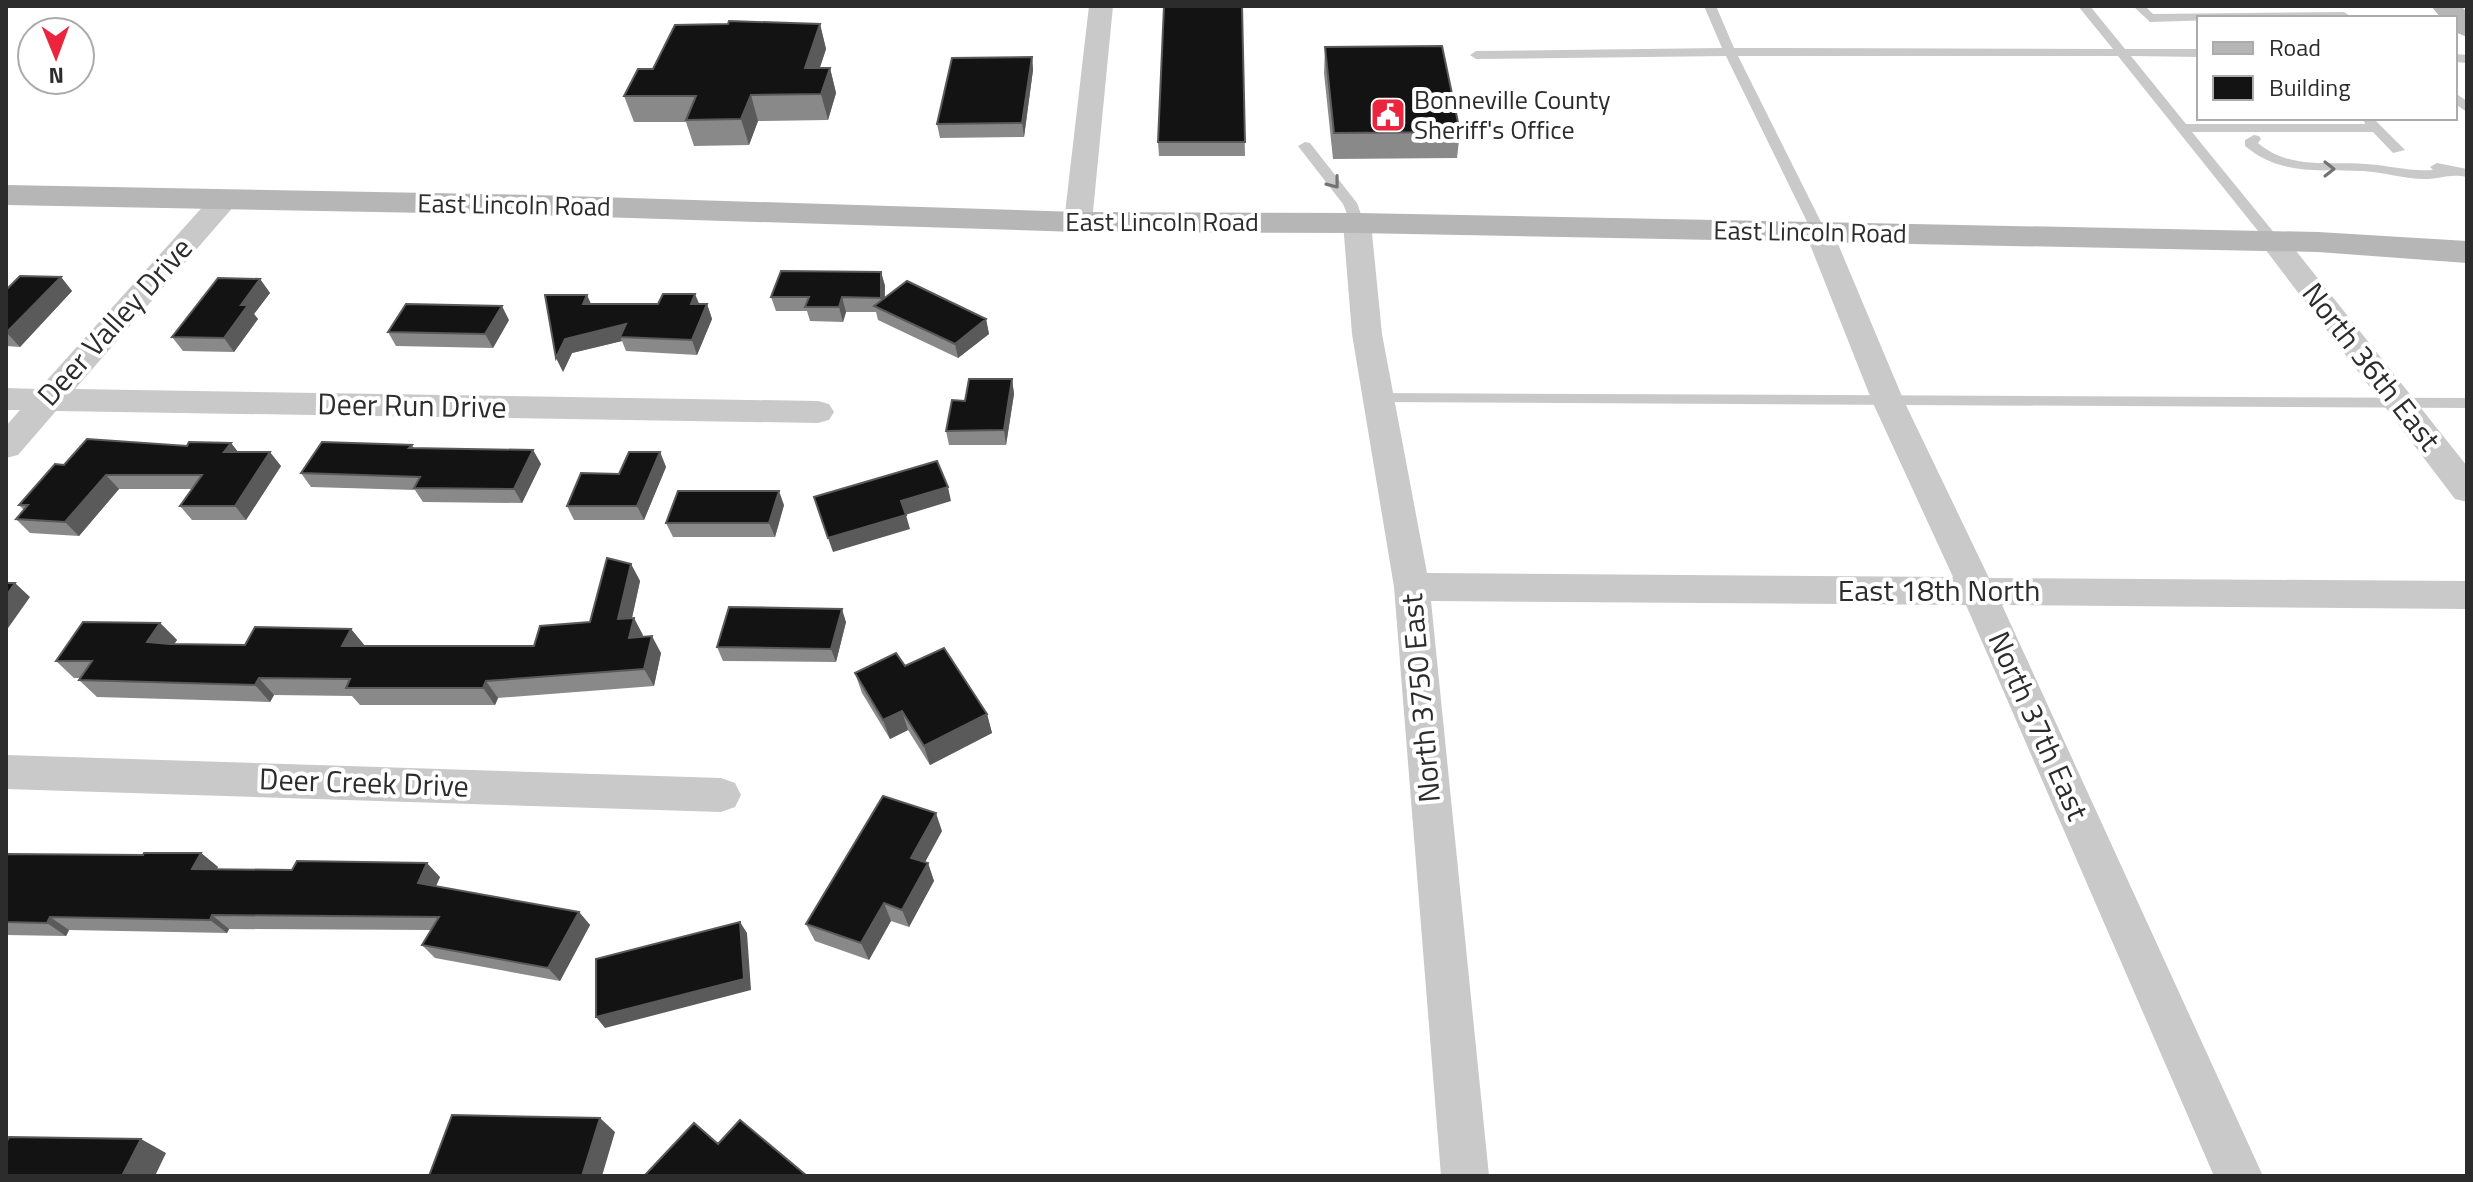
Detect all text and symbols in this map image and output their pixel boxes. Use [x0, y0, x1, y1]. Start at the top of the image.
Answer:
north arrow [16, 16, 96, 96]
legend [2197, 16, 2457, 120]
text: Road [2269, 29, 2321, 65]
text: N [48, 59, 64, 93]
text: Building [2269, 69, 2351, 105]
place label: Bonneville County Sheriff's Office [1414, 80, 1611, 149]
public building icon: Bonneville County Sheriff's Office [1369, 96, 1407, 134]
one-way arrow [2323, 160, 2336, 178]
one-way arrow [1324, 174, 1338, 189]
street label: East Lincoln Road [417, 183, 611, 226]
street label: East Lincoln Road [1065, 202, 1259, 241]
street label: East Lincoln Road [1713, 210, 1907, 253]
street label: Deer Valley Drive [26, 227, 203, 416]
street label: North 36th East [2291, 272, 2453, 461]
street label: Deer Run Drive [317, 380, 507, 430]
street label: East 18th North [1838, 567, 2040, 613]
street label: North 3750 East [1388, 591, 1452, 804]
street label: North 37th East [1977, 624, 2101, 828]
street label: Deer Creek Drive [258, 755, 470, 809]

